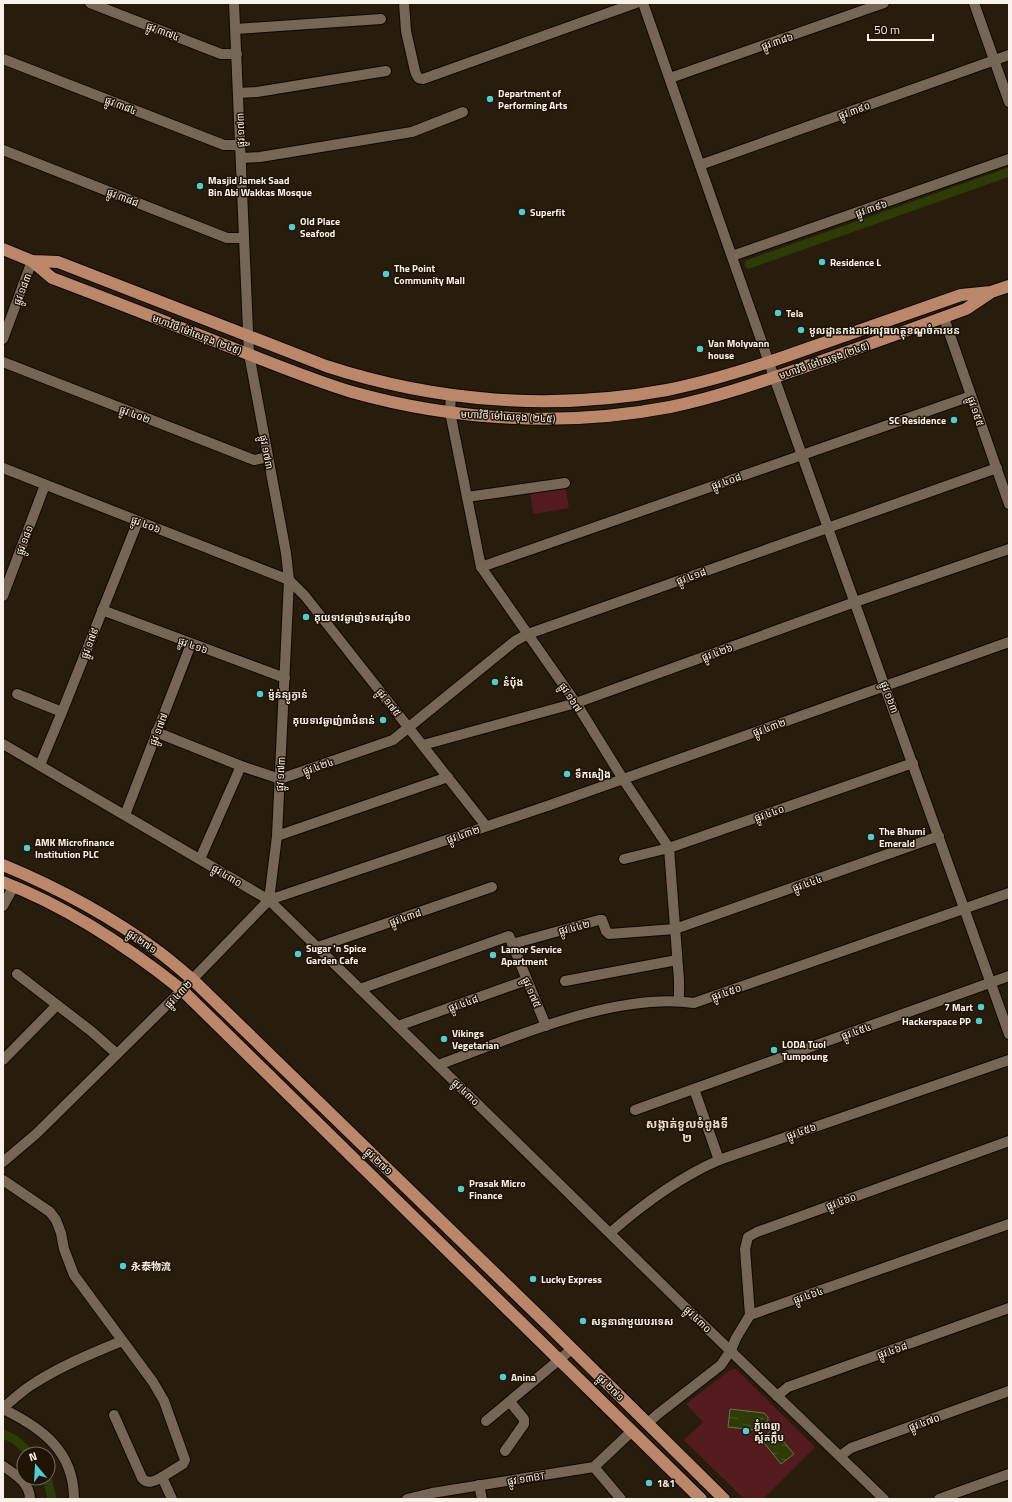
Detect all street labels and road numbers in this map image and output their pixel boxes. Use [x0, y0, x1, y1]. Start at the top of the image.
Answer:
street label: ផ្លូវ ៣៧៤ [143, 18, 182, 46]
street label: ផ្លូវ ៣៨៦ [759, 29, 796, 56]
street label: ផ្លូវ ៣៨៤ [102, 93, 139, 120]
street label: ផ្លូវ ៣៩០ [836, 98, 873, 125]
street label: ផ្លូវ ១៧៣ [232, 112, 251, 148]
street label: ផ្លូវ ៣៨៨ [104, 185, 141, 212]
street label: ផ្លូវ ៣៩៦ [853, 196, 890, 223]
street label: ផ្លូវ ១៨៣ [10, 271, 37, 308]
street label: មហាវិថី ម៉ៅសេទុង (២៤៥) [150, 311, 244, 359]
street label: មហាវិថី ម៉ៅសេទុង (២៤៥) [777, 338, 872, 383]
street label: ផ្លូវ ១៥៥ [962, 394, 988, 429]
street label: ផ្លូវ ៤០២ [116, 402, 152, 429]
street label: មហាវិថី ម៉ៅសេទុង (២៤៥) [460, 407, 556, 426]
street label: ផ្លូវ ១៧៣ [254, 434, 277, 471]
street label: ផ្លូវ ៤០៨ [709, 469, 744, 495]
street label: ផ្លូវ ៤០៦ [128, 512, 163, 539]
street label: ផ្លូវ ១៨១ [12, 523, 39, 558]
street label: ផ្លូវ ៤១៨ [674, 564, 709, 591]
street label: ផ្លូវ ១៧៩ [77, 625, 104, 662]
street label: ផ្លូវ ៤១៦ [175, 633, 210, 660]
street label: ផ្លូវ ៤២៦ [700, 640, 735, 667]
street label: ផ្លូវ ១៦៣ [875, 679, 902, 716]
street label: ផ្លូវ ១៦៧ [554, 680, 586, 716]
street label: ផ្លូវ ១៧៥ [371, 685, 404, 721]
street label: ផ្លូវ ១៧៧ [145, 711, 173, 748]
street label: ផ្លូវ ៤៣២ [750, 715, 789, 742]
street label: ផ្លូវ ៤២៤ [301, 754, 336, 781]
street label: ផ្លូវ ១៧៣ [272, 756, 291, 792]
street label: ផ្លូវ ៤៤០ [752, 801, 787, 827]
street label: ផ្លូវ ៤៣២ [445, 822, 482, 849]
street label: ផ្លូវ ៤៣០ [208, 860, 245, 892]
street label: ផ្លូវ ៤៤៤ [790, 871, 825, 897]
street label: ផ្លូវ ៤៣៨ [387, 905, 424, 932]
street label: ផ្លូវ ៤៤២ [557, 916, 592, 941]
street label: ផ្លូវ ២៧១ [123, 926, 160, 959]
street label: ផ្លូវ ១៧៥ [517, 974, 545, 1011]
street label: ផ្លូវ ៤៣២ [161, 977, 197, 1013]
street label: ផ្លូវ ៤៥០ [709, 980, 744, 1006]
street label: ផ្លូវ ៤៤៨ [446, 991, 481, 1018]
street label: ផ្លូវ ៤៥៤ [839, 1019, 874, 1046]
street label: ផ្លូវ ៤៣០ [447, 1075, 483, 1111]
street label: ផ្លូវ ៤៥៦ [784, 1119, 819, 1145]
street label: ផ្លូវ ២៧១ [360, 1144, 396, 1180]
street label: ផ្លូវ ៤៦០ [824, 1189, 859, 1216]
street label: ផ្លូវ ៤៦៤ [791, 1283, 826, 1309]
street label: ផ្លូវ ៤៣០ [679, 1302, 715, 1338]
street label: ផ្លូវ ៤៦៨ [875, 1338, 910, 1364]
street label: ផ្លូវ ២៧១ [592, 1370, 628, 1406]
street label: ផ្លូវ ៤៧០ [906, 1410, 943, 1437]
street label: ផ្លូវ ១៣BT [506, 1468, 547, 1491]

